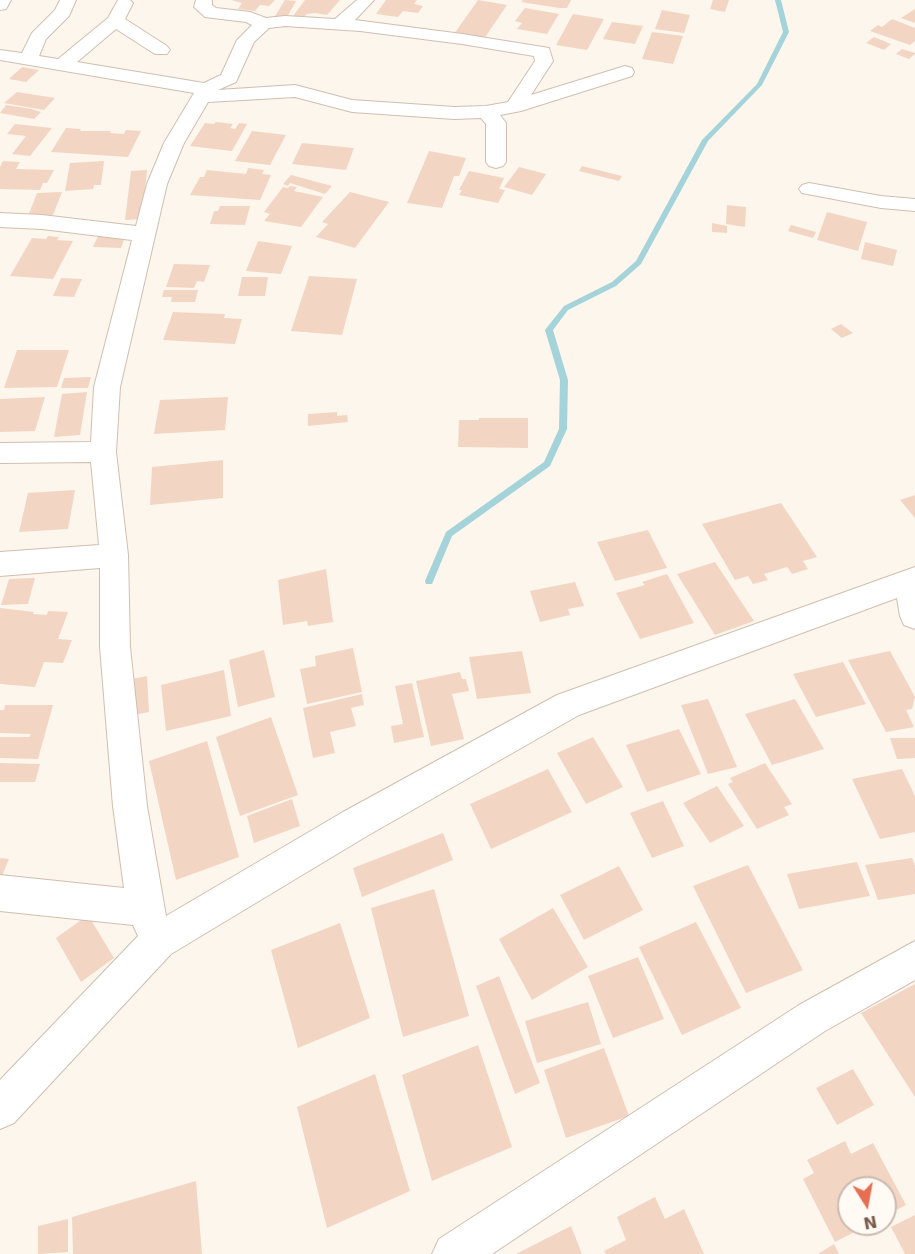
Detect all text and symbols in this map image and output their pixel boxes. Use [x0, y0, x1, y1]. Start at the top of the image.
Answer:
north arrow [837, 1176, 897, 1236]
text: N [862, 1212, 879, 1233]

